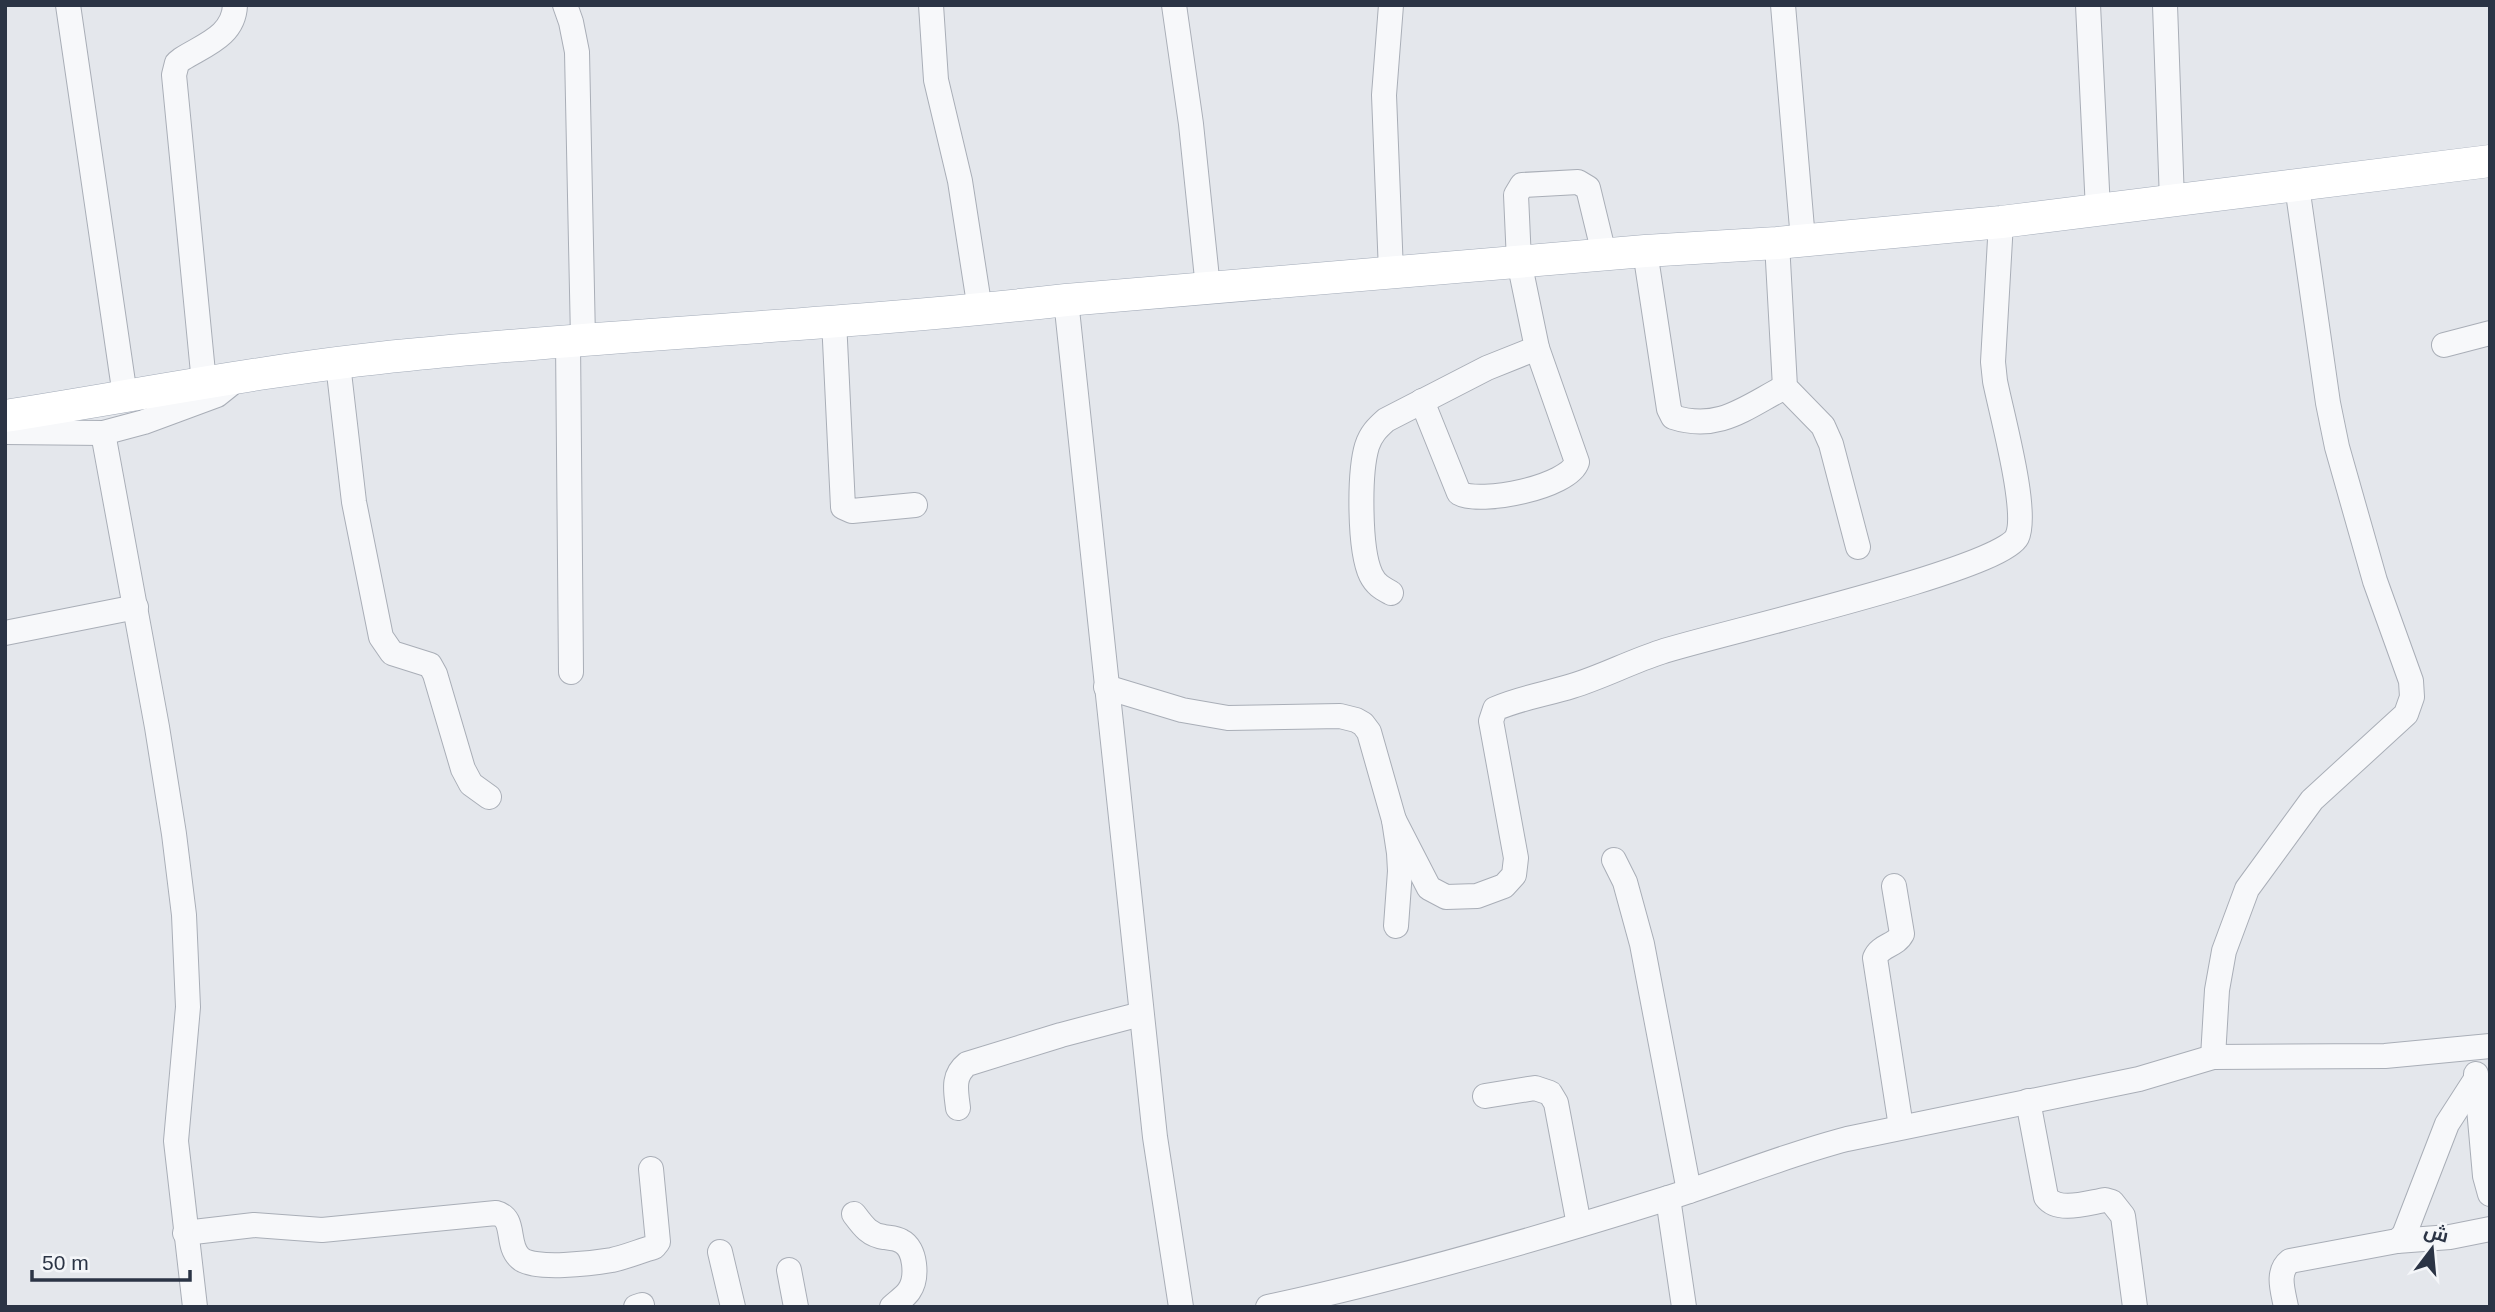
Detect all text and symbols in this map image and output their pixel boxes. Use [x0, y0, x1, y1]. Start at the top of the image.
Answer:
north arrow [2397, 1214, 2467, 1284]
text: ش [2422, 1220, 2451, 1248]
scale bar [32, 1238, 189, 1282]
text: 50 m [42, 1251, 89, 1274]

